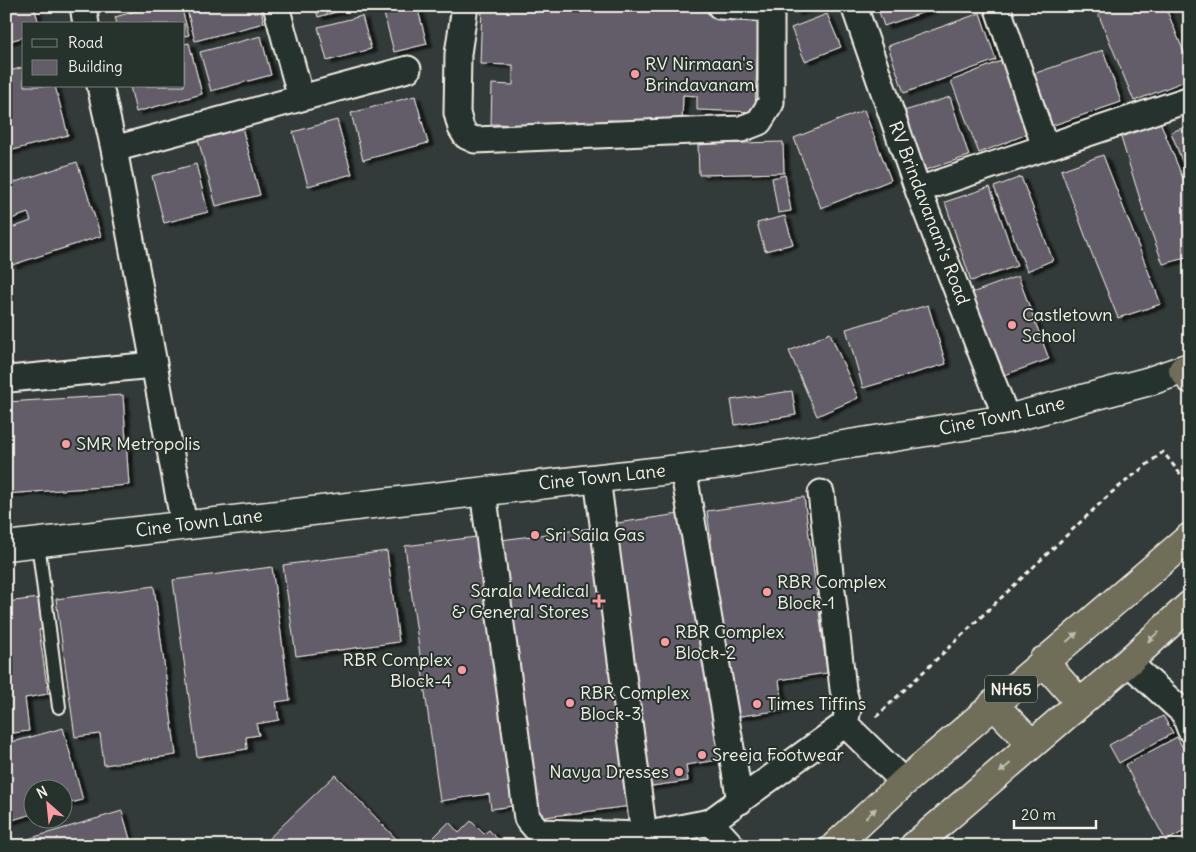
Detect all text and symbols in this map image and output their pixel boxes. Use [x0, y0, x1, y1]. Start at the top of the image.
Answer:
legend [22, 22, 185, 88]
text: Road [68, 33, 103, 52]
place label: RV Nirmaan's Brindavanam [645, 52, 755, 96]
text: Building [68, 57, 123, 76]
marker: RV Nirmaan's Brindavanam [629, 68, 641, 80]
street label: RV Brindavanam's Road [884, 118, 975, 308]
place label: Castletown School [1022, 303, 1113, 347]
marker: Castletown School [1006, 319, 1018, 331]
street label: Cine Town Lane [937, 391, 1067, 440]
place label: SMR Metropolis [76, 432, 201, 455]
marker: SMR Metropolis [60, 438, 72, 450]
street label: Cine Town Lane [537, 458, 667, 495]
street label: Cine Town Lane [134, 503, 264, 542]
place label: Sri Saila Gas [545, 523, 645, 546]
marker: Sri Saila Gas [529, 529, 541, 541]
place label: RBR Complex Block-1 [777, 570, 887, 614]
place label: Sarala Medical & General Stores [452, 579, 589, 623]
marker: RBR Complex Block-1 [761, 586, 773, 598]
marker: Sarala Medical & General Stores [593, 595, 605, 607]
place label: RBR Complex Block-2 [675, 620, 785, 664]
one-way arrow [1065, 631, 1078, 642]
one-way arrow [1148, 631, 1160, 643]
marker: RBR Complex Block-2 [659, 636, 671, 648]
place label: RBR Complex Block-4 [343, 648, 452, 692]
marker: RBR Complex Block-4 [456, 664, 468, 676]
road number: NH65 [985, 676, 1037, 702]
place label: RBR Complex Block-3 [580, 681, 690, 725]
place label: Times Tiffins [767, 692, 866, 715]
marker: RBR Complex Block-3 [564, 697, 576, 709]
marker: Times Tiffins [751, 698, 763, 710]
place label: Sreeja Footwear [712, 743, 844, 766]
marker: Sreeja Footwear [696, 749, 708, 761]
place label: Navya Dresses [549, 760, 669, 783]
one-way arrow [999, 762, 1012, 773]
marker: Navya Dresses [673, 766, 685, 778]
north arrow [22, 780, 72, 830]
text: N [34, 782, 50, 803]
scale bar [1014, 797, 1096, 829]
text: 20 m [1021, 805, 1056, 824]
one-way arrow [864, 807, 876, 819]

